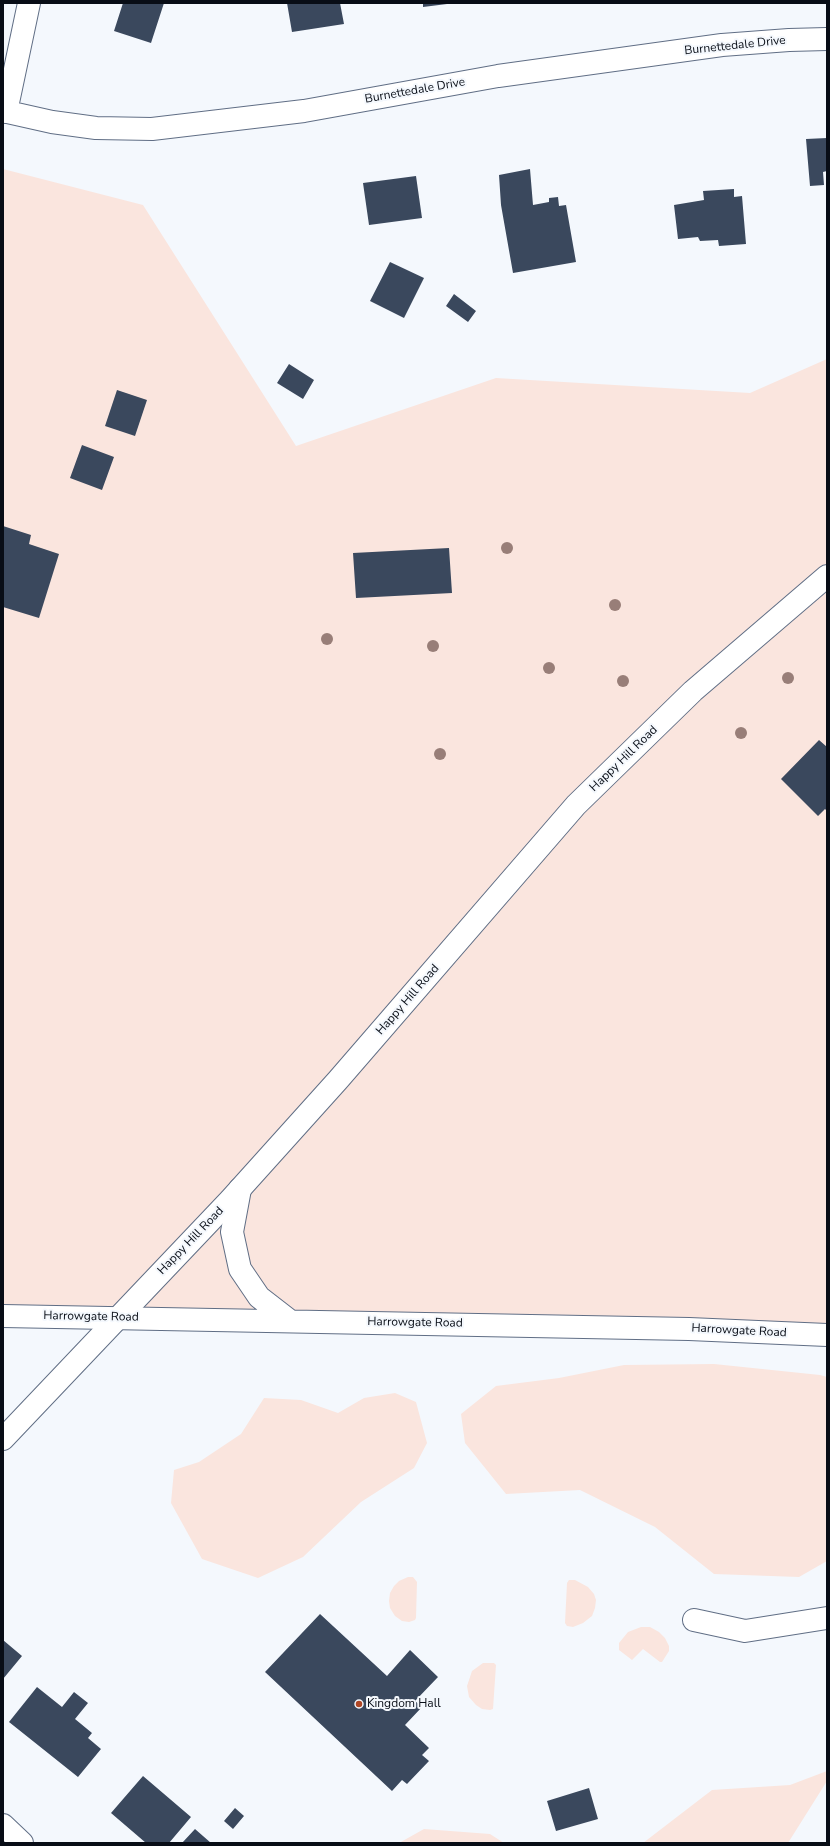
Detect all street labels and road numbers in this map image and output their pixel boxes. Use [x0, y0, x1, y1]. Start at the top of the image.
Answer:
street label: Burnettedale Drive [684, 34, 786, 58]
street label: Burnettedale Drive [364, 75, 466, 107]
street label: Happy Hill Road [587, 723, 661, 795]
street label: Happy Hill Road [373, 962, 443, 1038]
street label: Happy Hill Road [155, 1204, 227, 1278]
street label: Harrowgate Road [43, 1309, 139, 1325]
street label: Harrowgate Road [367, 1315, 463, 1331]
street label: Harrowgate Road [691, 1321, 787, 1341]

